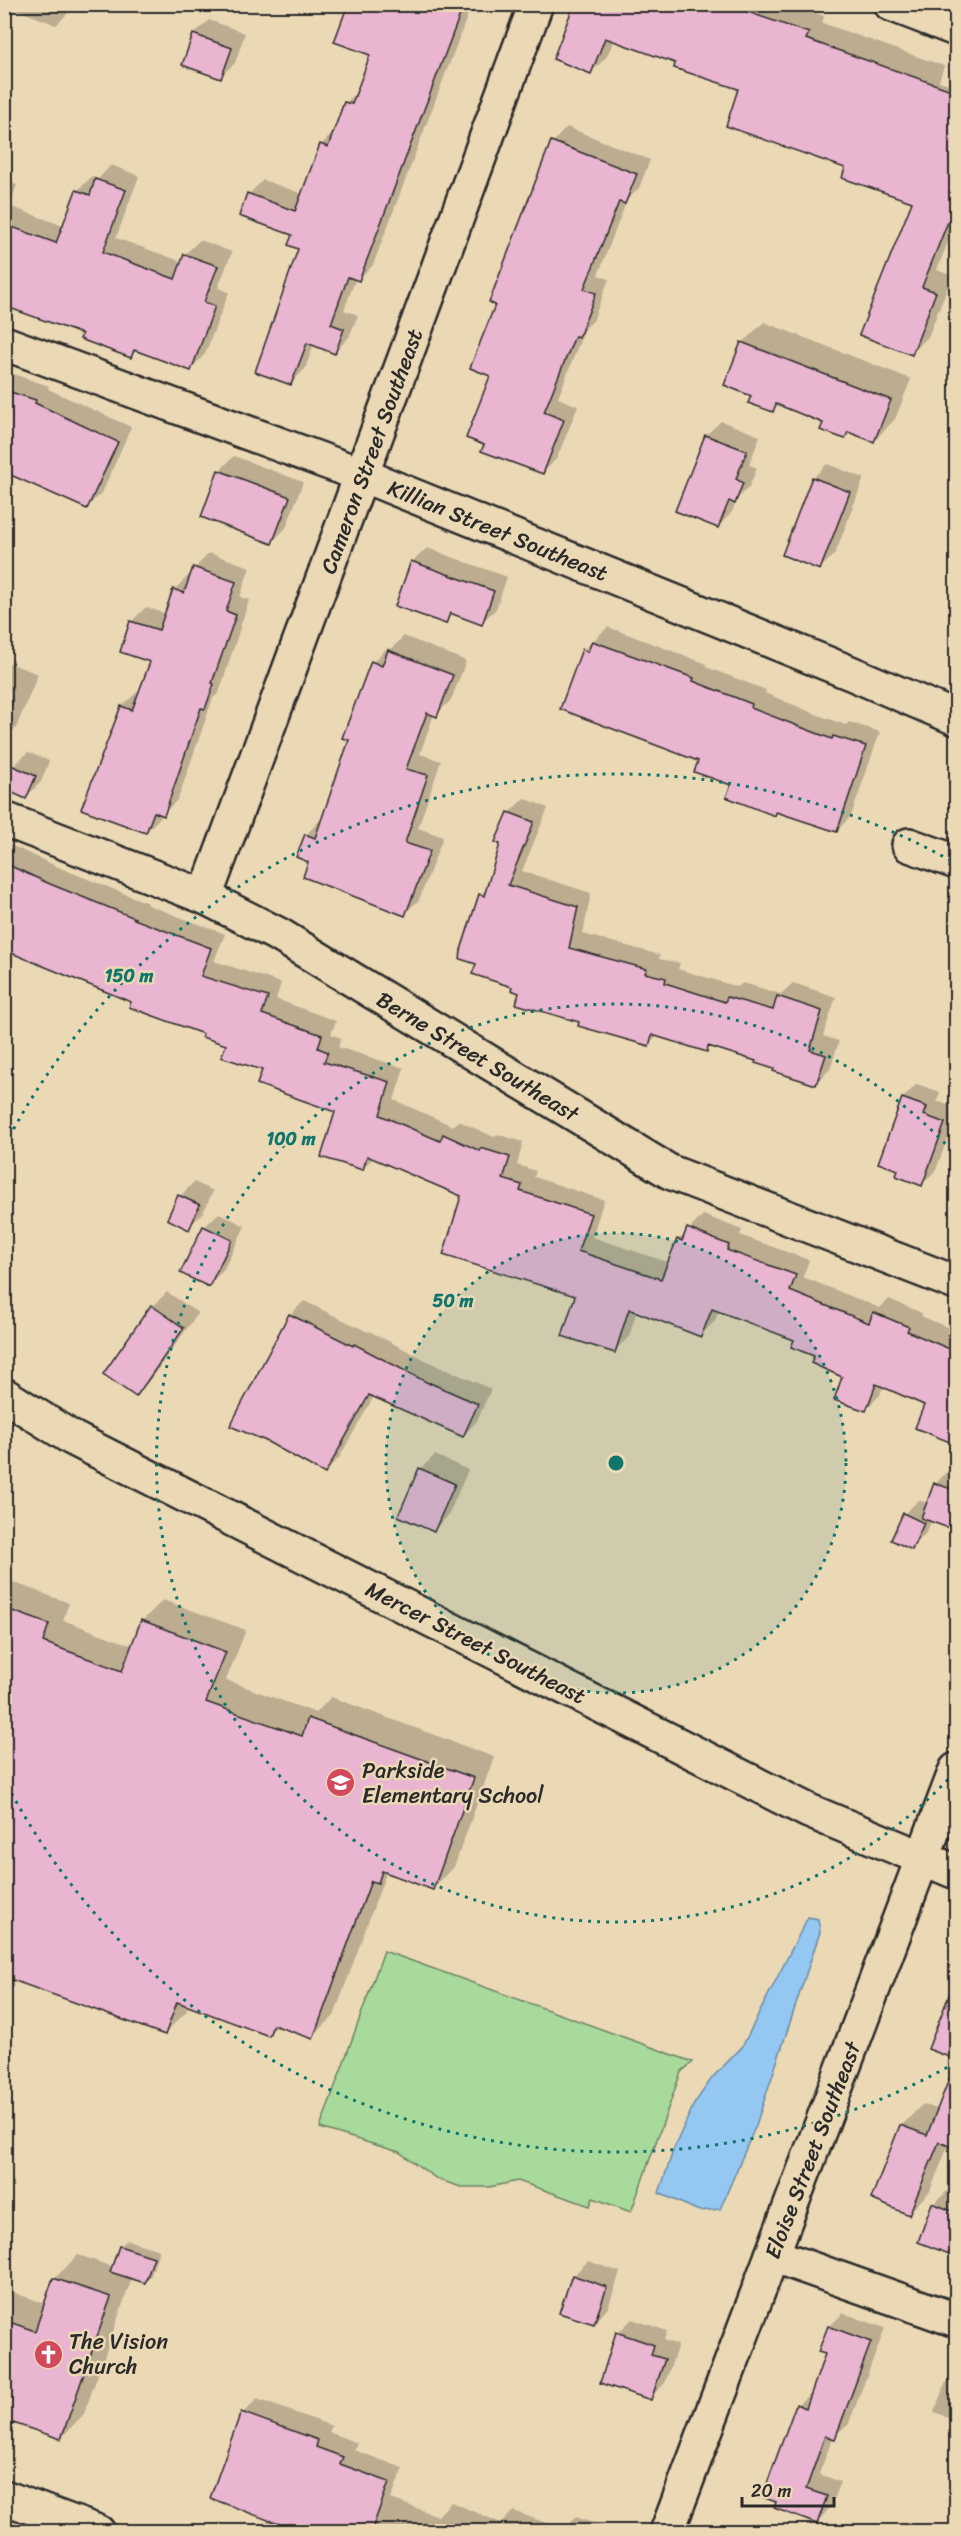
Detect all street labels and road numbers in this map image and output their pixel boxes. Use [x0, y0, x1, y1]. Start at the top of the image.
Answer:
street label: Cameron Street Southeast [309, 323, 434, 579]
street label: Killian Street Southeast [382, 468, 614, 593]
street label: Berne Street Southeast [369, 980, 588, 1133]
street label: Mercer Street Southeast [359, 1570, 593, 1715]
street label: Eloise Street Southeast [753, 2035, 872, 2265]

